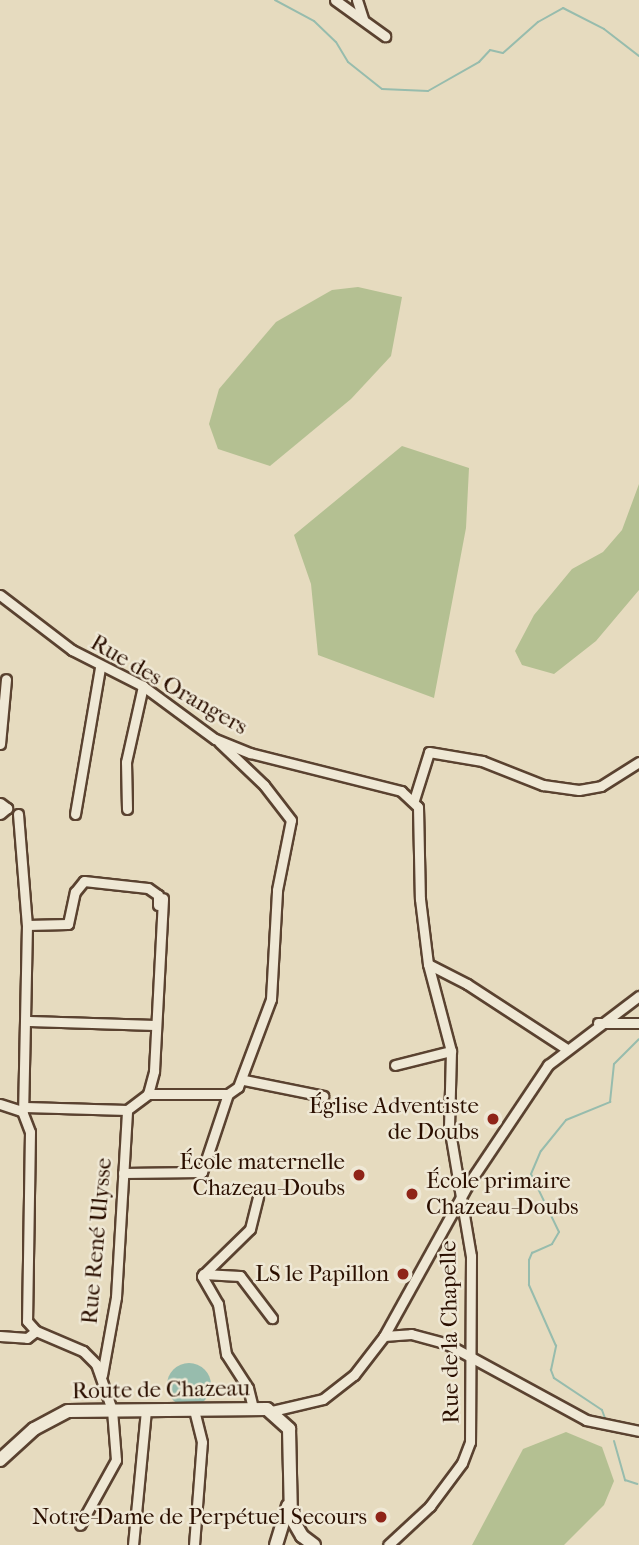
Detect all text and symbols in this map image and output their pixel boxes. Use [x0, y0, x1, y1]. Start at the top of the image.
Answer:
street label: Rue des Orangers [86, 629, 252, 741]
place label: Église Adventiste de Doubs [309, 1092, 479, 1146]
marker: Église Adventiste de Doubs [485, 1111, 501, 1127]
place label: École maternelle Chazeau-Doubs [179, 1148, 345, 1202]
street label: Rue René Ulysse [76, 1157, 118, 1325]
marker: École maternelle Chazeau-Doubs [351, 1167, 367, 1183]
place label: École primaire Chazeau-Doubs [426, 1167, 579, 1221]
marker: École primaire Chazeau-Doubs [404, 1186, 420, 1202]
street label: Rue de la Chapelle [435, 1240, 465, 1424]
place label: LS le Papillon [255, 1260, 389, 1288]
marker: LS le Papillon [395, 1266, 411, 1282]
street label: Route de Chazeau [72, 1375, 250, 1405]
place label: Notre-Dame de Perpétuel Secours [32, 1503, 367, 1531]
marker: Notre-Dame de Perpétuel Secours [373, 1509, 389, 1525]

